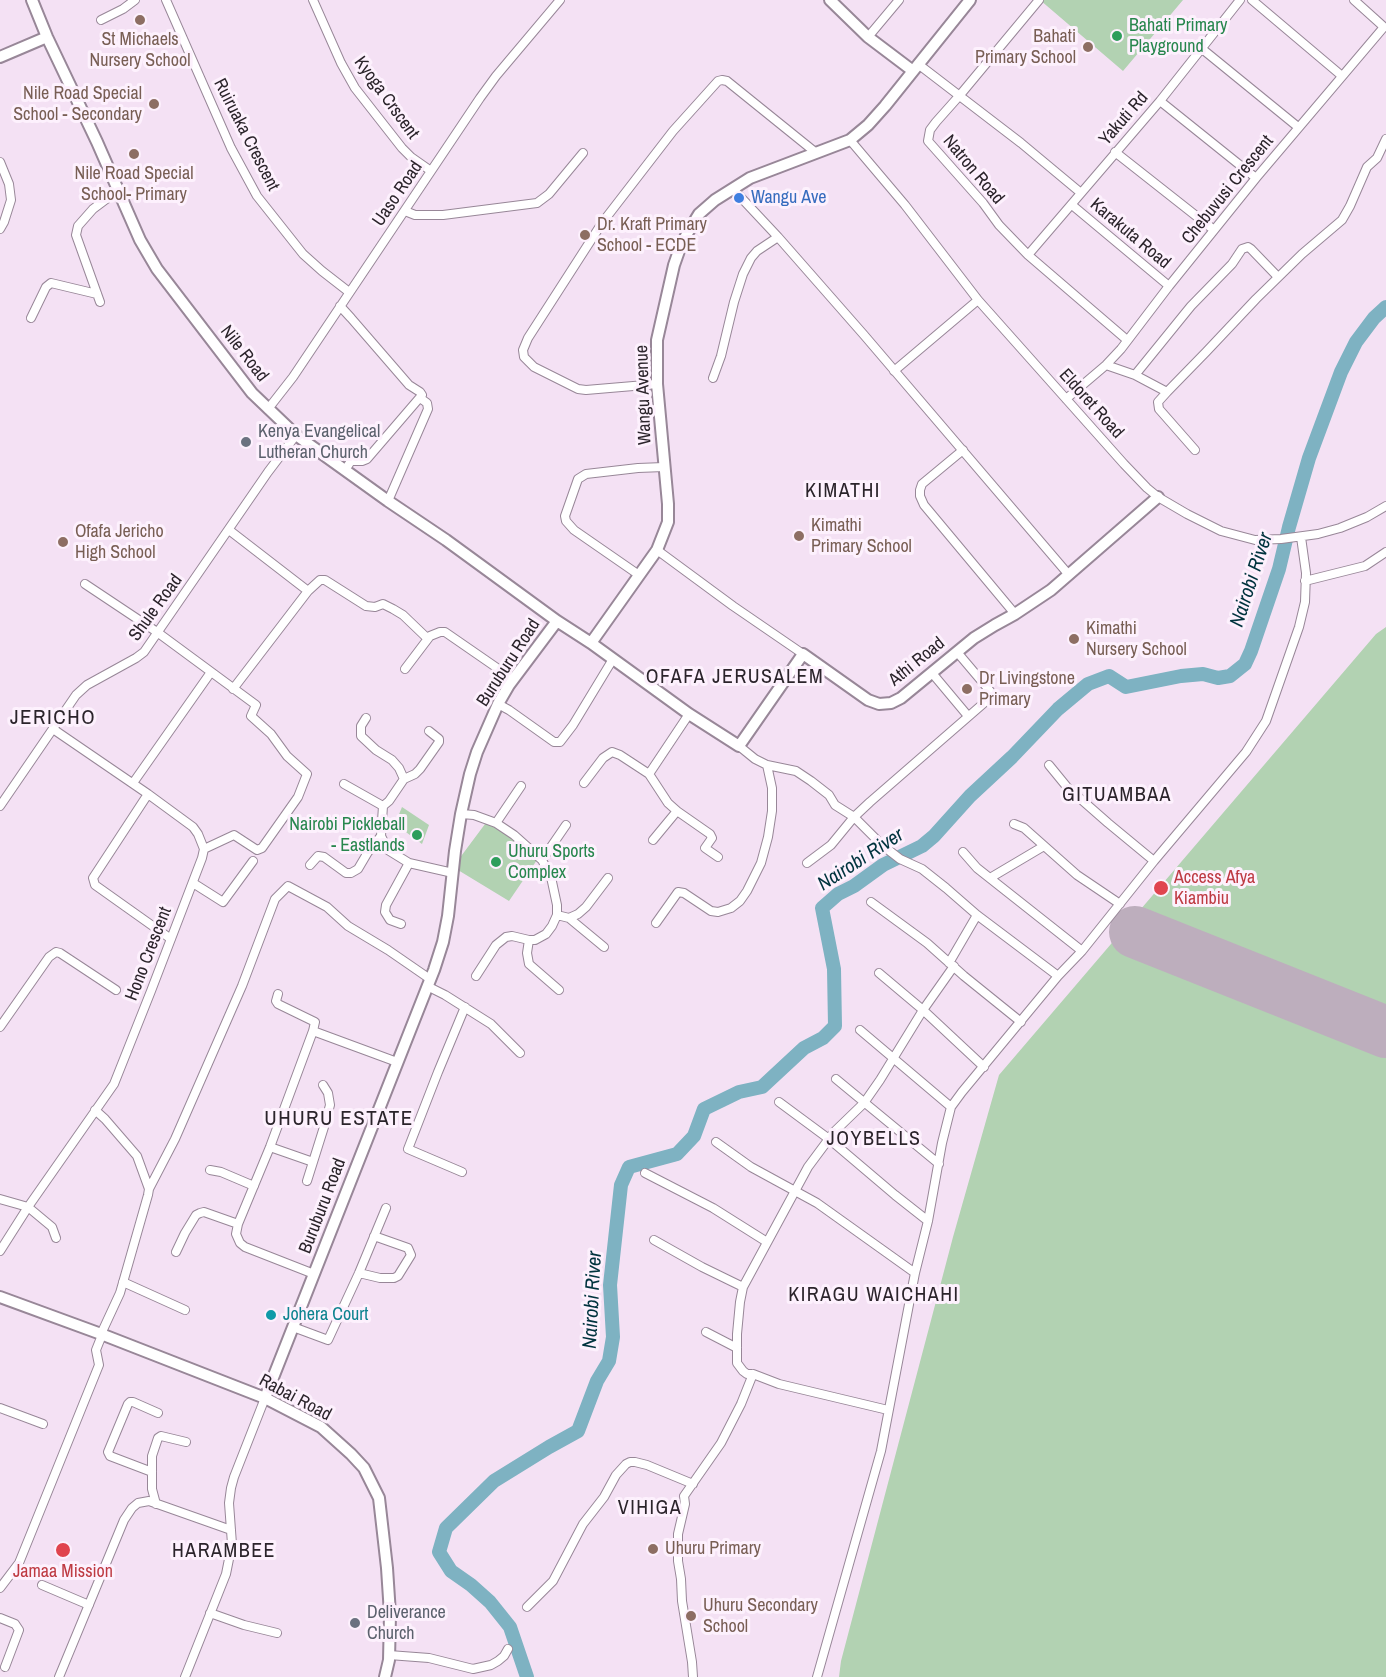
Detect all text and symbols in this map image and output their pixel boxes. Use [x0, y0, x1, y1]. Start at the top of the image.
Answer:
marker: St Michaels Nursery School [133, 13, 147, 27]
place label: Bahati Primary Playground [1129, 15, 1227, 57]
place label: Bahati Primary School [975, 26, 1076, 68]
place label: St Michaels Nursery School [90, 29, 190, 72]
marker: Bahati Primary Playground [1110, 29, 1124, 43]
marker: Bahati Primary School [1081, 40, 1095, 54]
street label: Kyoga Crscent [349, 52, 423, 144]
street label: Ruiruaka Crescent [208, 75, 284, 195]
place label: Nile Road Special School - Secondary [13, 83, 142, 125]
street label: Yakuti Rd [1095, 88, 1153, 150]
marker: Nile Road Special School - Secondary [147, 97, 161, 111]
street label: Natron Road [938, 131, 1008, 209]
street label: Chebuvusi Crescent [1178, 131, 1278, 249]
marker: Nile Road Special School- Primary [127, 147, 141, 161]
street label: Uaso Road [368, 157, 428, 231]
place label: Nile Road Special School- Primary [75, 163, 193, 206]
place label: Wangu Ave [751, 187, 827, 209]
marker: Wangu Ave [732, 191, 746, 205]
street label: Karakuta Road [1085, 194, 1175, 274]
place label: Dr. Kraft Primary School - ECDE [597, 214, 707, 256]
marker: Dr. Kraft Primary School - ECDE [578, 228, 592, 242]
street label: Nile Road [215, 321, 273, 387]
street label: Wangu Avenue [631, 345, 657, 445]
street label: Eldoret Road [1054, 365, 1128, 443]
place label: Kenya Evangelical Lutheran Church [258, 421, 380, 464]
marker: Kenya Evangelical Lutheran Church [239, 435, 253, 449]
district label: KIMATHI [805, 480, 881, 504]
place label: Kimathi Primary School [811, 515, 912, 558]
place label: Ofafa Jericho High School [75, 521, 164, 564]
marker: Kimathi Primary School [792, 529, 806, 543]
water label: Nairobi River [1226, 530, 1278, 630]
marker: Ofafa Jericho High School [56, 535, 70, 549]
street label: Shule Road [125, 570, 187, 646]
street label: Buruburu Road [473, 615, 545, 711]
place label: Kimathi Nursery School [1086, 618, 1187, 660]
marker: Kimathi Nursery School [1067, 632, 1081, 646]
street label: Athi Road [885, 633, 949, 691]
district label: OFAFA JERUSALEM [646, 666, 824, 690]
place label: Dr Livingstone Primary [979, 668, 1075, 710]
marker: Dr Livingstone Primary [960, 682, 974, 696]
district label: JERICHO [10, 705, 96, 731]
district label: GITUAMBAA [1062, 784, 1172, 808]
place label: Nairobi Pickleball - Eastlands [289, 814, 405, 856]
water label: Nairobi River [814, 823, 908, 897]
marker: Nairobi Pickleball - Eastlands [410, 828, 424, 842]
place label: Uhuru Sports Complex [508, 841, 595, 884]
marker: Uhuru Sports Complex [489, 855, 503, 869]
place label: Access Afya Kiambiu [1174, 867, 1255, 910]
marker: Access Afya Kiambiu [1152, 879, 1170, 897]
street label: Hono Crescent [121, 904, 177, 1004]
district label: UHURU ESTATE [264, 1106, 414, 1132]
district label: JOYBELLS [827, 1128, 921, 1152]
street label: Buruburu Road [295, 1155, 351, 1257]
water label: Nairobi River [578, 1251, 608, 1349]
district label: KIRAGU WAICHAHI [788, 1284, 960, 1308]
place label: Johera Court [283, 1304, 368, 1326]
marker: Johera Court [264, 1308, 278, 1322]
street label: Rabai Road [255, 1370, 335, 1426]
district label: VIHIGA [618, 1497, 682, 1521]
place label: Uhuru Primary [665, 1538, 761, 1560]
district label: HARAMBEE [172, 1540, 276, 1564]
marker: Jamaa Mission [54, 1541, 72, 1559]
marker: Uhuru Primary [646, 1542, 660, 1556]
place label: Jamaa Mission [13, 1561, 113, 1583]
place label: Uhuru Secondary School [703, 1595, 818, 1638]
place label: Deliverance Church [367, 1602, 446, 1644]
marker: Uhuru Secondary School [684, 1609, 698, 1623]
marker: Deliverance Church [348, 1616, 362, 1630]

